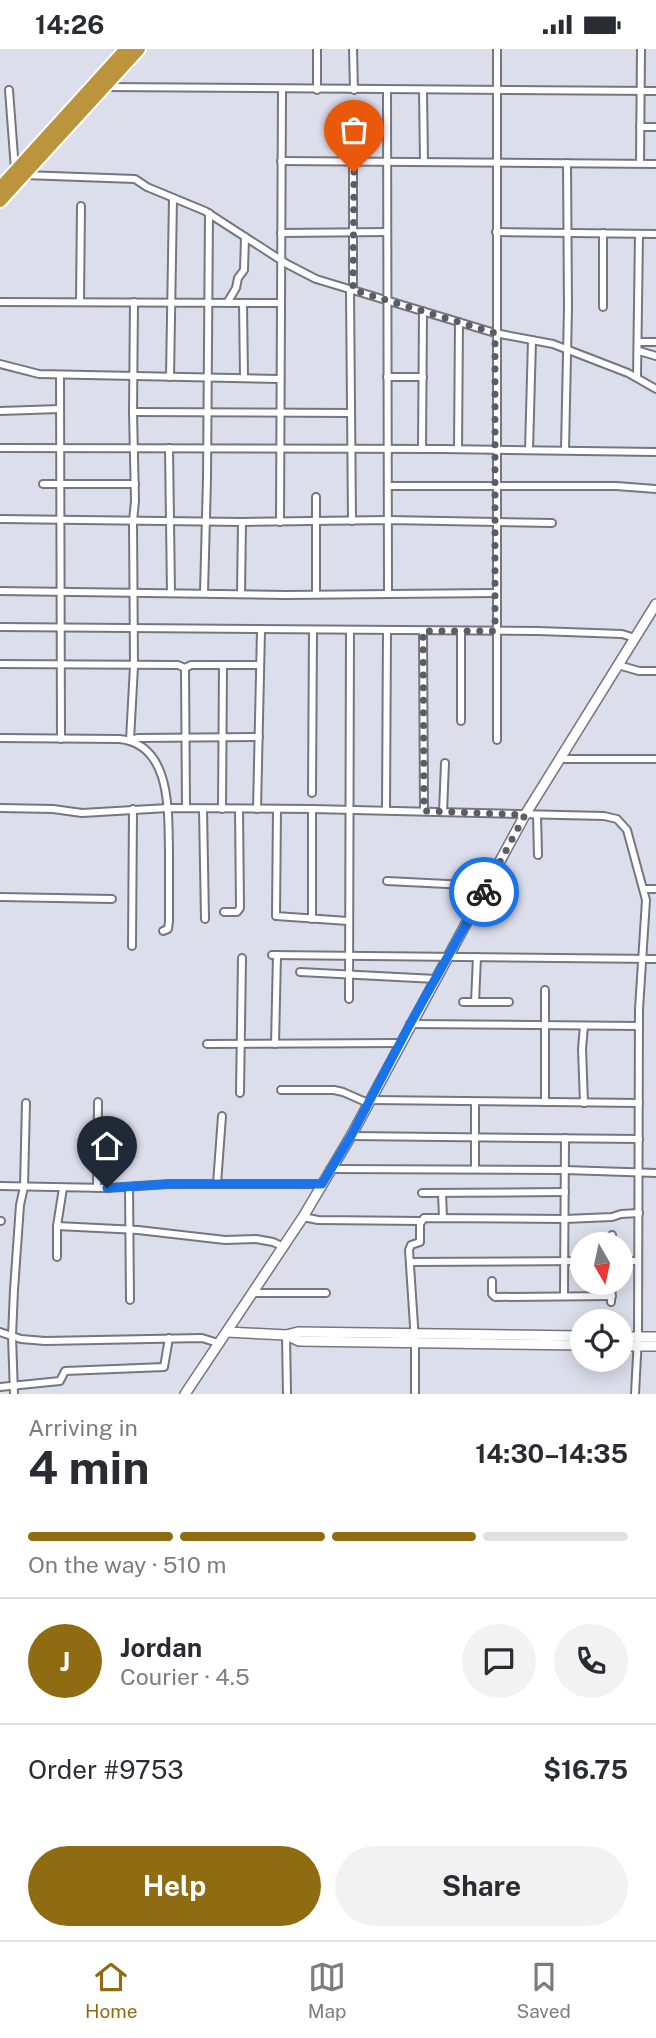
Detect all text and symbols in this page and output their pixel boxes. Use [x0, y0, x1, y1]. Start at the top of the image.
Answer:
text: 14:26 [35, 9, 104, 40]
pin [324, 100, 384, 172]
icon: bag [335, 111, 373, 149]
courier [449, 857, 519, 927]
icon: bike [465, 873, 503, 911]
pin [77, 1116, 137, 1188]
icon: home [88, 1127, 126, 1165]
north arrow [570, 1232, 634, 1295]
map controls [570, 1232, 633, 1372]
button: locate [570, 1309, 633, 1372]
text: Arriving in [28, 1414, 138, 1441]
text: 14:30–14:35 [475, 1438, 628, 1469]
text: 4 min [28, 1440, 149, 1494]
text: On the way · 510 m [28, 1551, 226, 1578]
button: chat [462, 1624, 536, 1698]
button: phone [554, 1624, 628, 1698]
text: Jordan [120, 1632, 202, 1663]
text: J [60, 1646, 70, 1677]
text: Courier · 4.5 [120, 1663, 250, 1690]
text: Order #9753 [28, 1754, 184, 1785]
text: $16.75 [543, 1754, 628, 1785]
button: Help [28, 1846, 321, 1926]
button: Share [335, 1846, 628, 1926]
tab: Home [85, 1958, 137, 2022]
tab: Map [308, 1958, 346, 2022]
tab: Saved [517, 1958, 571, 2022]

